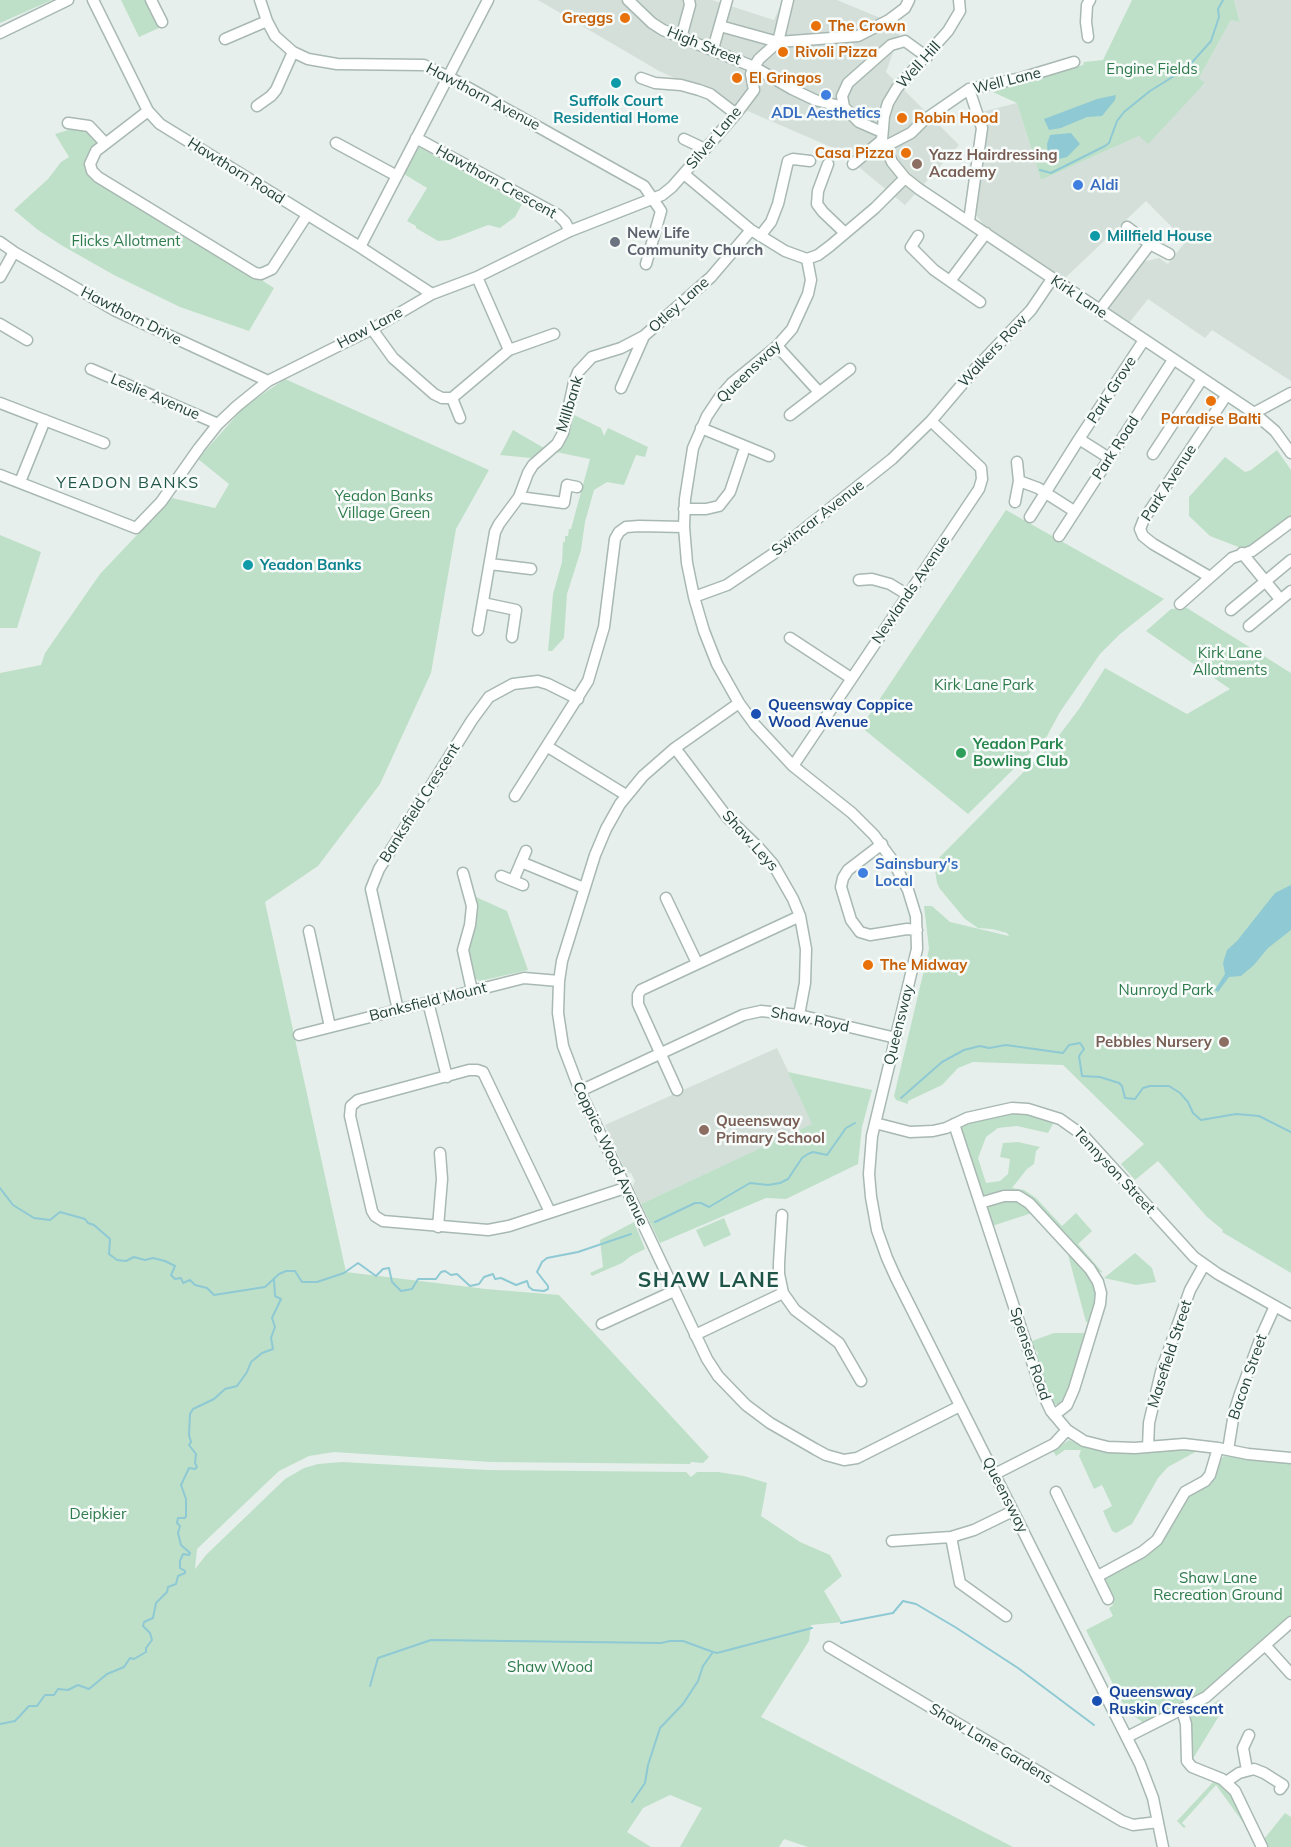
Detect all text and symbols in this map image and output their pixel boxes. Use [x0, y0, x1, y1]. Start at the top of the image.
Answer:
place label: Greggs [562, 9, 613, 27]
marker: Greggs [618, 11, 632, 25]
place label: The Crown [828, 17, 906, 35]
marker: The Crown [809, 19, 823, 33]
street label: High Street [664, 23, 744, 69]
street label: Well Hill [893, 38, 945, 92]
place label: Rivoli Pizza [795, 43, 877, 61]
marker: Rivoli Pizza [776, 45, 790, 59]
street label: Hawthorn Avenue [423, 59, 543, 135]
park label: Engine Fields [1106, 60, 1198, 78]
street label: Well Lane [971, 64, 1043, 98]
place label: El Gringos [749, 69, 822, 87]
marker: El Gringos [730, 71, 744, 85]
marker: Suffolk Court Residential Home [609, 76, 623, 90]
marker: ADL Aesthetics [819, 88, 833, 102]
place label: Suffolk Court Residential Home [553, 92, 679, 127]
street label: Silver Lane [683, 103, 745, 173]
place label: ADL Aesthetics [771, 104, 881, 122]
place label: Robin Hood [914, 109, 998, 127]
marker: Robin Hood [895, 111, 909, 125]
street label: Hawthorn Road [184, 134, 288, 208]
street label: Hawthorn Crescent [433, 141, 559, 223]
place label: Casa Pizza [815, 144, 894, 162]
marker: Casa Pizza [899, 146, 913, 160]
place label: Yazz Hairdressing Academy [929, 146, 1058, 181]
marker: Yazz Hairdressing Academy [910, 157, 924, 171]
place label: Aldi [1090, 176, 1118, 194]
marker: Aldi [1071, 178, 1085, 192]
place label: New Life Community Church [627, 224, 763, 259]
place label: Millfield House [1107, 227, 1212, 245]
marker: Millfield House [1088, 229, 1102, 243]
park label: Flicks Allotment [71, 232, 181, 250]
marker: New Life Community Church [608, 235, 622, 249]
street label: Kirk Lane [1047, 272, 1111, 322]
street label: Otley Lane [645, 273, 713, 337]
street label: Hawthorn Drive [78, 283, 184, 349]
street label: Haw Lane [334, 303, 406, 353]
street label: Walkers Row [955, 311, 1031, 391]
street label: Queensway [713, 337, 785, 407]
street label: Park Grove [1084, 353, 1140, 427]
street label: Leslie Avenue [108, 370, 202, 424]
street label: Millbank [553, 374, 587, 434]
marker: Paradise Balti [1204, 394, 1218, 408]
place label: Paradise Balti [1161, 410, 1261, 428]
street label: Park Road [1089, 413, 1143, 483]
street label: Park Avenue [1138, 441, 1200, 525]
district label: YEADON BANKS [56, 473, 200, 493]
street label: Swincar Avenue [768, 476, 868, 560]
park label: Yeadon Banks Village Green [335, 487, 433, 522]
street label: Newlands Avenue [868, 533, 954, 647]
place label: Yeadon Banks [260, 556, 361, 574]
marker: Yeadon Banks [241, 558, 255, 572]
park label: Kirk Lane Allotments [1193, 644, 1267, 679]
park label: Kirk Lane Park [934, 676, 1034, 694]
place label: Queensway Coppice Wood Avenue [768, 696, 913, 731]
marker: Queensway Coppice Wood Avenue [749, 707, 763, 721]
place label: Yeadon Park Bowling Club [973, 735, 1068, 770]
street label: Banksfield Crescent [376, 740, 464, 866]
marker: Yeadon Park Bowling Club [954, 746, 968, 760]
street label: Shaw Leys [718, 807, 782, 875]
place label: Sainsbury's Local [875, 855, 958, 890]
marker: Sainsbury's Local [856, 866, 870, 880]
place label: The Midway [880, 956, 967, 974]
marker: The Midway [861, 958, 875, 972]
street label: Banksfield Mount [367, 979, 489, 1025]
park label: Nunroyd Park [1119, 981, 1213, 999]
street label: Queensway [880, 983, 918, 1067]
street label: Shaw Royd [769, 1004, 851, 1036]
place label: Pebbles Nursery [1095, 1033, 1212, 1051]
marker: Pebbles Nursery [1217, 1035, 1231, 1049]
street label: Coppice Wood Avenue [569, 1079, 651, 1229]
place label: Queensway Primary School [716, 1112, 825, 1147]
marker: Queensway Primary School [697, 1123, 711, 1137]
street label: Tennyson Street [1069, 1124, 1159, 1218]
district label: SHAW LANE [638, 1268, 780, 1294]
street label: Masefield Street [1144, 1298, 1196, 1410]
street label: Spenser Road [1006, 1305, 1054, 1403]
street label: Bacon Street [1225, 1332, 1271, 1422]
street label: Queensway [978, 1454, 1032, 1536]
park label: Deipkier [70, 1505, 126, 1523]
park label: Shaw Lane Recreation Ground [1153, 1569, 1283, 1604]
park label: Shaw Wood [507, 1658, 593, 1676]
place label: Queensway Ruskin Crescent [1109, 1683, 1223, 1718]
marker: Queensway Ruskin Crescent [1090, 1694, 1104, 1708]
street label: Shaw Lane Gardens [926, 1700, 1056, 1788]

